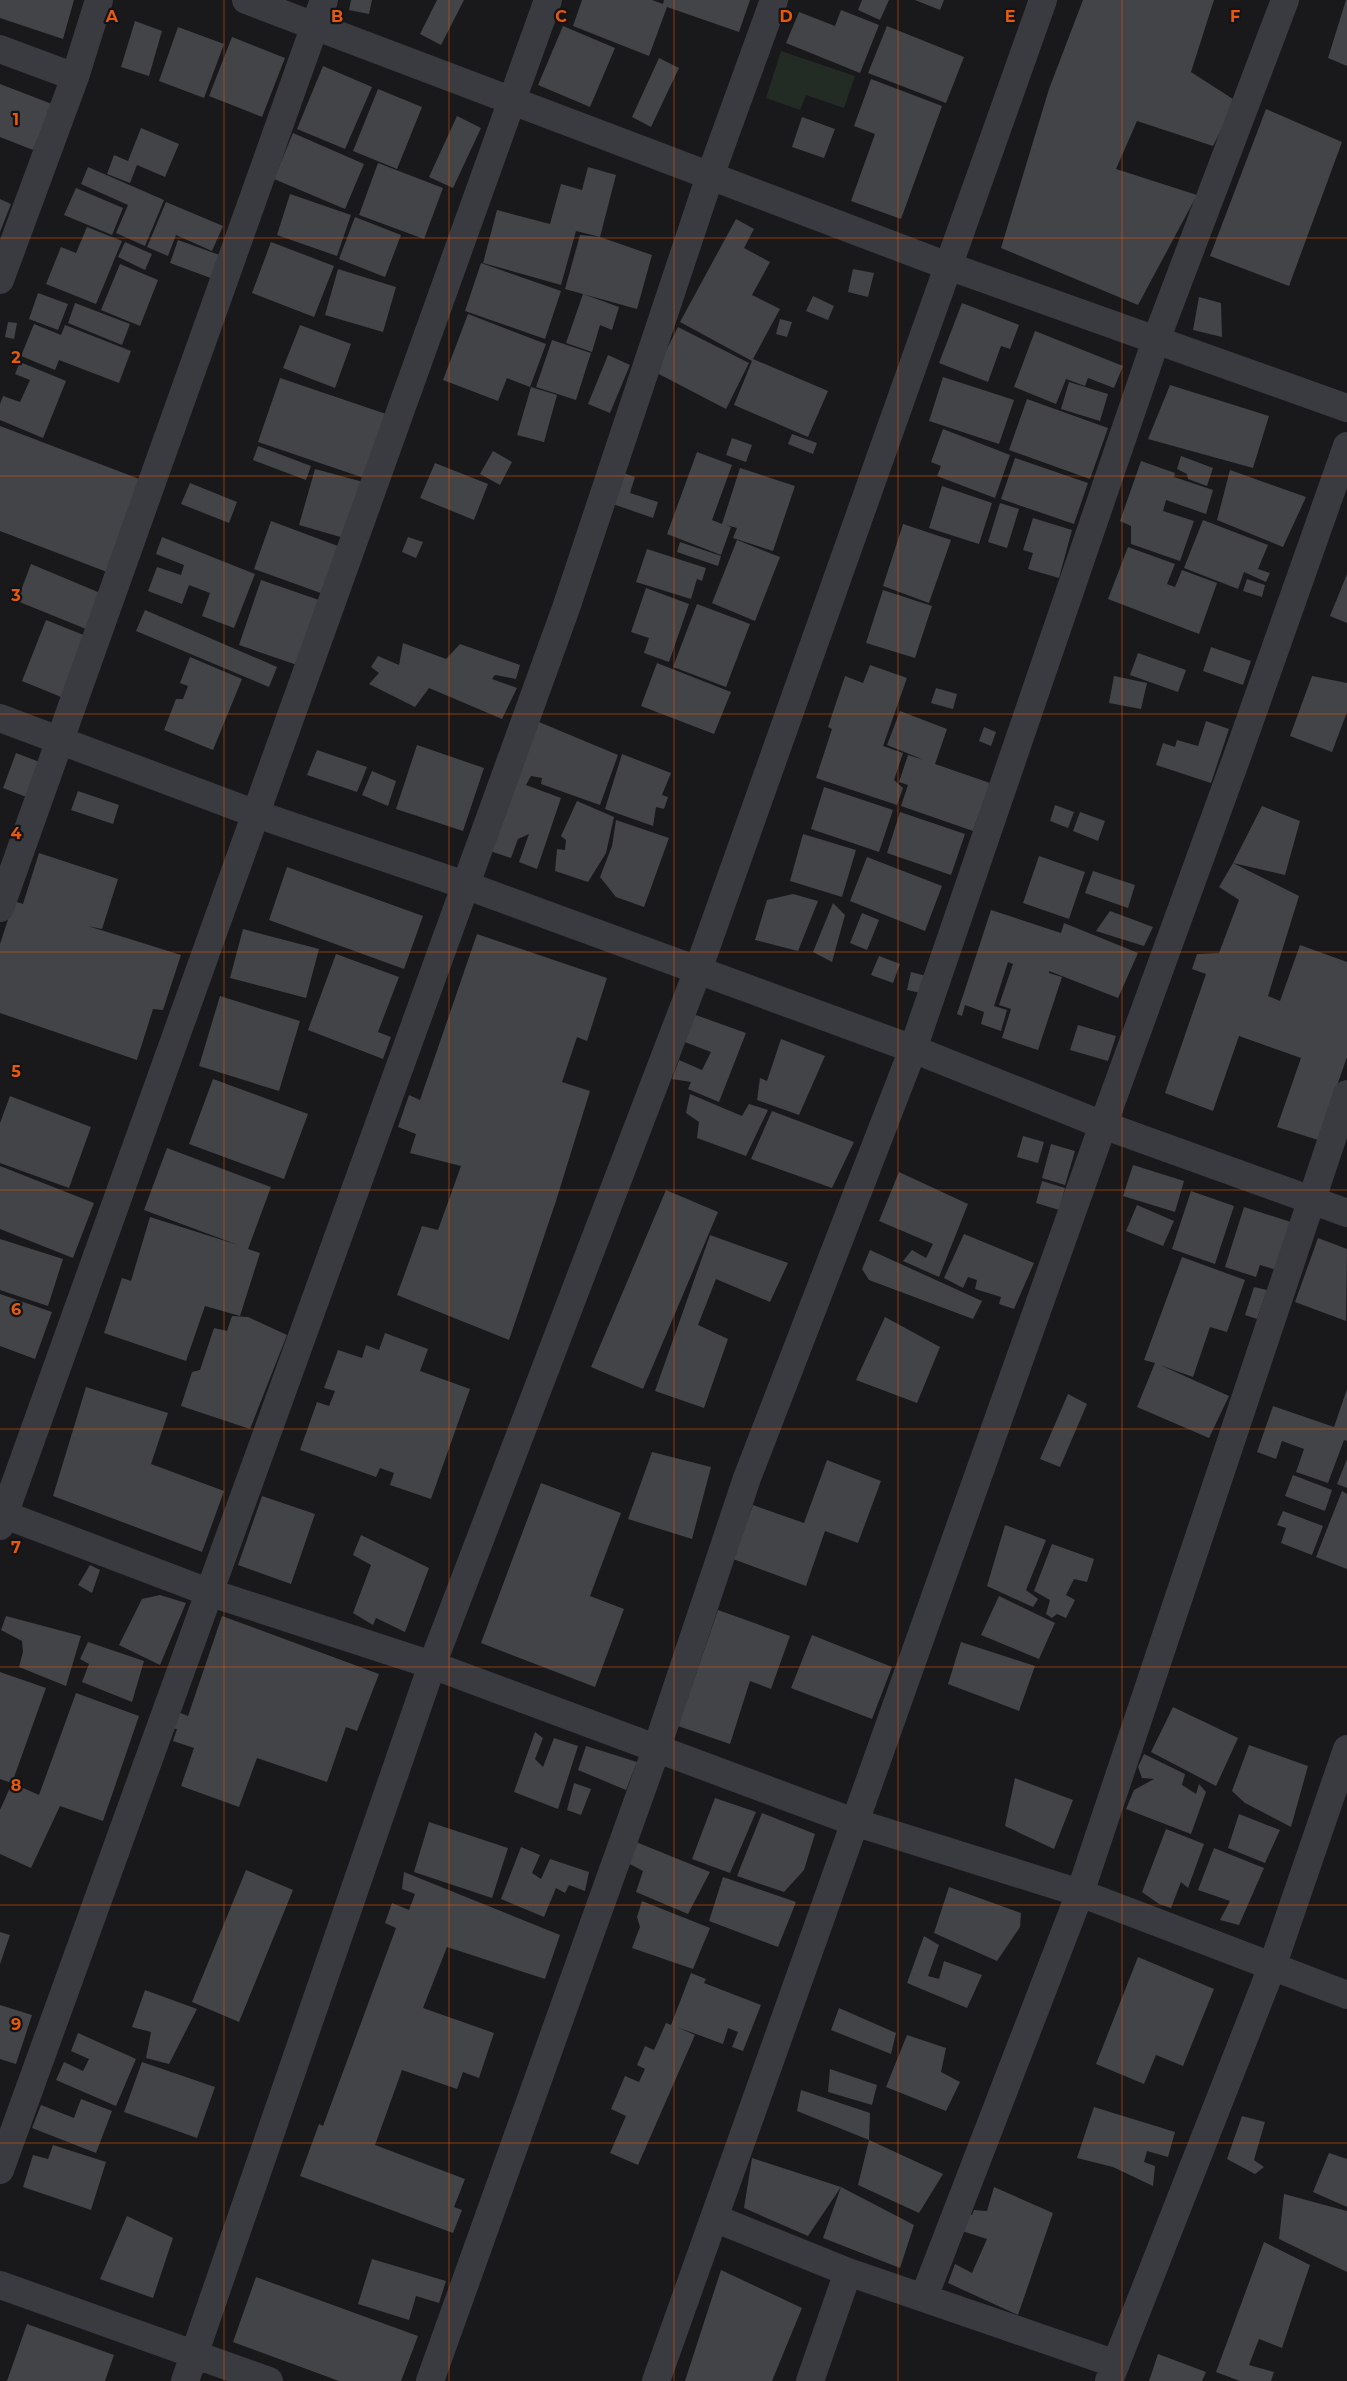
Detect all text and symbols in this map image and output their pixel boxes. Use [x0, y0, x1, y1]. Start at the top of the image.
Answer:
text: A [105, 7, 119, 26]
text: B [331, 7, 343, 26]
text: C [555, 7, 567, 26]
text: D [779, 7, 793, 26]
text: E [1005, 7, 1015, 26]
text: F [1230, 7, 1240, 26]
text: 1 [13, 110, 19, 129]
text: 2 [11, 348, 21, 367]
text: 3 [10, 586, 21, 605]
text: 4 [10, 824, 22, 843]
text: 5 [11, 1062, 21, 1081]
text: 6 [11, 1300, 21, 1319]
text: 7 [11, 1538, 21, 1557]
text: 8 [11, 1776, 21, 1795]
text: 9 [11, 2015, 21, 2034]

